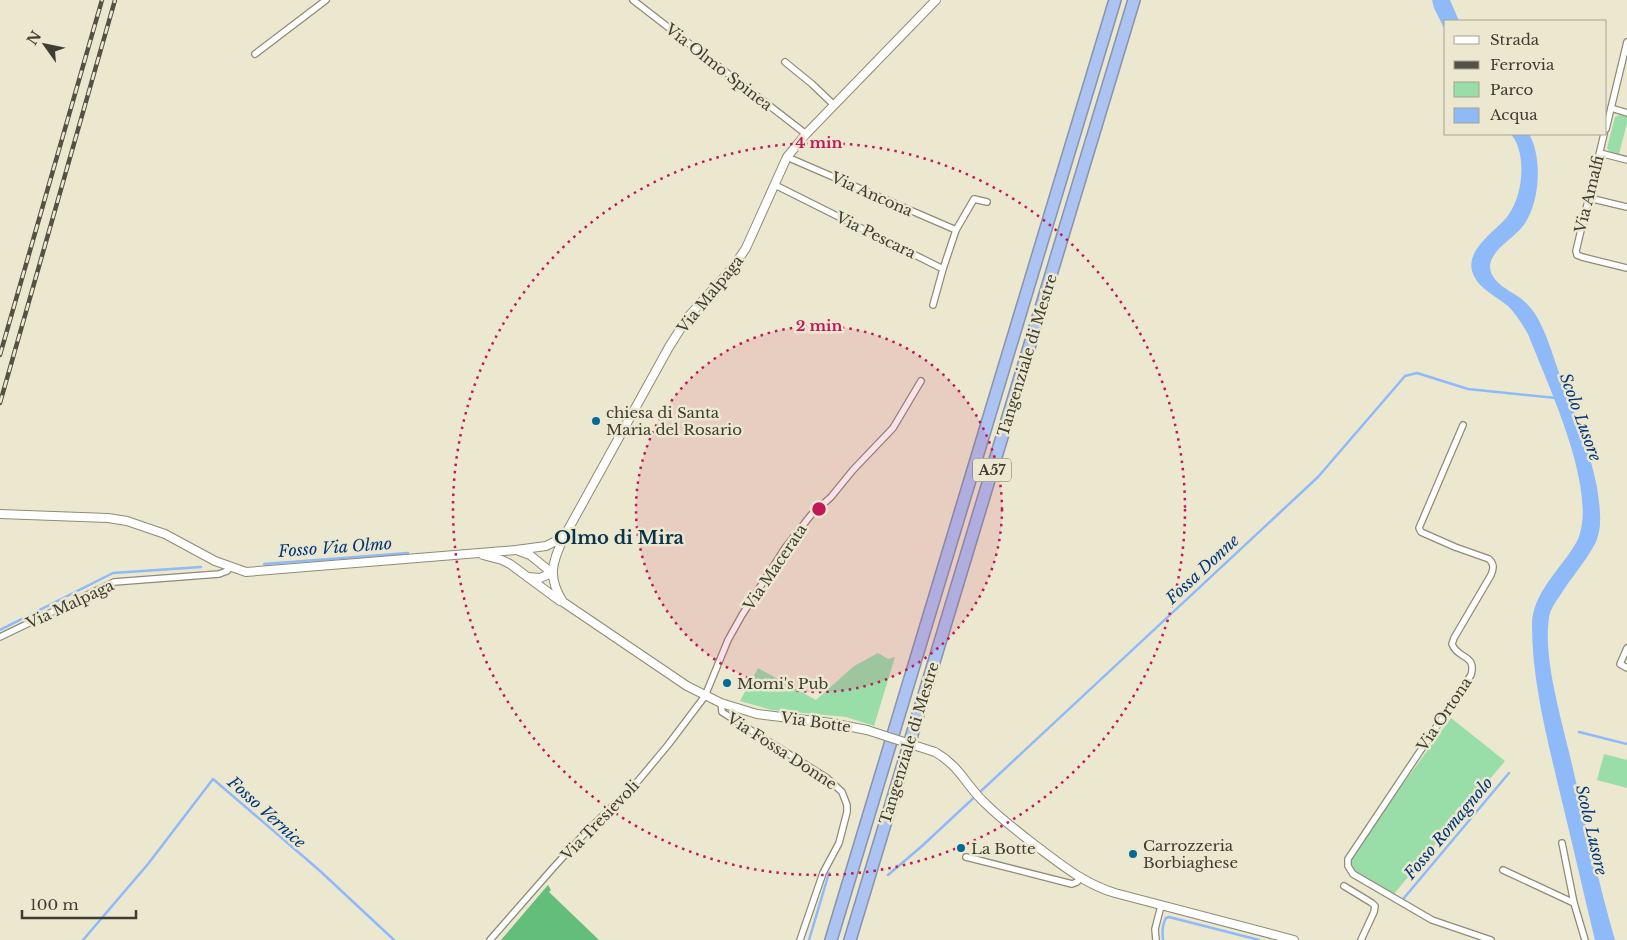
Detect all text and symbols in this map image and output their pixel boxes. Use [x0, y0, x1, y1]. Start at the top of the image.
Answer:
street label: Via Olmo Spinea [661, 19, 777, 115]
north arrow [20, 20, 70, 70]
legend [1444, 20, 1607, 135]
text: N [23, 27, 45, 48]
text: Strada [1490, 30, 1540, 49]
text: Ferrovia [1490, 55, 1555, 74]
text: Parco [1490, 80, 1533, 99]
text: Acqua [1489, 105, 1538, 124]
text: 4 min [796, 133, 843, 152]
street label: Via Amalfi [1570, 153, 1608, 236]
street label: Via Ancona [827, 167, 916, 221]
street label: Via Pescara [832, 207, 920, 263]
street label: Via Malpaga [672, 251, 748, 337]
street label: Tangenziale di Mestre [993, 272, 1061, 438]
text: 2 min [796, 316, 842, 335]
water label: Scolo Lusore [1556, 370, 1606, 464]
place label: chiesa di Santa Maria del Rosario [606, 403, 742, 439]
marker: chiesa di Santa Maria del Rosario [590, 415, 602, 427]
road number: A57 [973, 458, 1011, 482]
centre of rings [810, 500, 828, 518]
street label: Via Macerata [739, 520, 811, 615]
district label: Olmo di Mira [554, 527, 685, 549]
water label: Fossa Donne [1161, 530, 1243, 609]
water label: Fosso Via Olmo [276, 533, 393, 561]
street label: Via Malpaga [22, 575, 117, 633]
street label: Tangenziale di Mestre [875, 660, 943, 826]
street label: Via Ortona [1412, 673, 1476, 755]
place label: Momi's Pub [737, 674, 828, 693]
marker: Momi's Pub [721, 677, 733, 689]
street label: Via Fossa Donne [723, 708, 840, 794]
street label: Via Botte [779, 708, 852, 736]
water label: Fosso Vernice [223, 771, 311, 853]
water label: Fosso Romagnolo [1399, 773, 1497, 884]
street label: Via Tresievoli [556, 776, 643, 865]
water label: Scolo Lusore [1572, 783, 1612, 878]
place label: Carrozzeria Borbiaghese [1143, 836, 1238, 872]
place label: La Botte [971, 839, 1036, 858]
marker: La Botte [955, 842, 967, 854]
marker: Carrozzeria Borbiaghese [1127, 848, 1139, 860]
scale bar [22, 888, 136, 920]
text: 100 m [30, 895, 79, 914]

